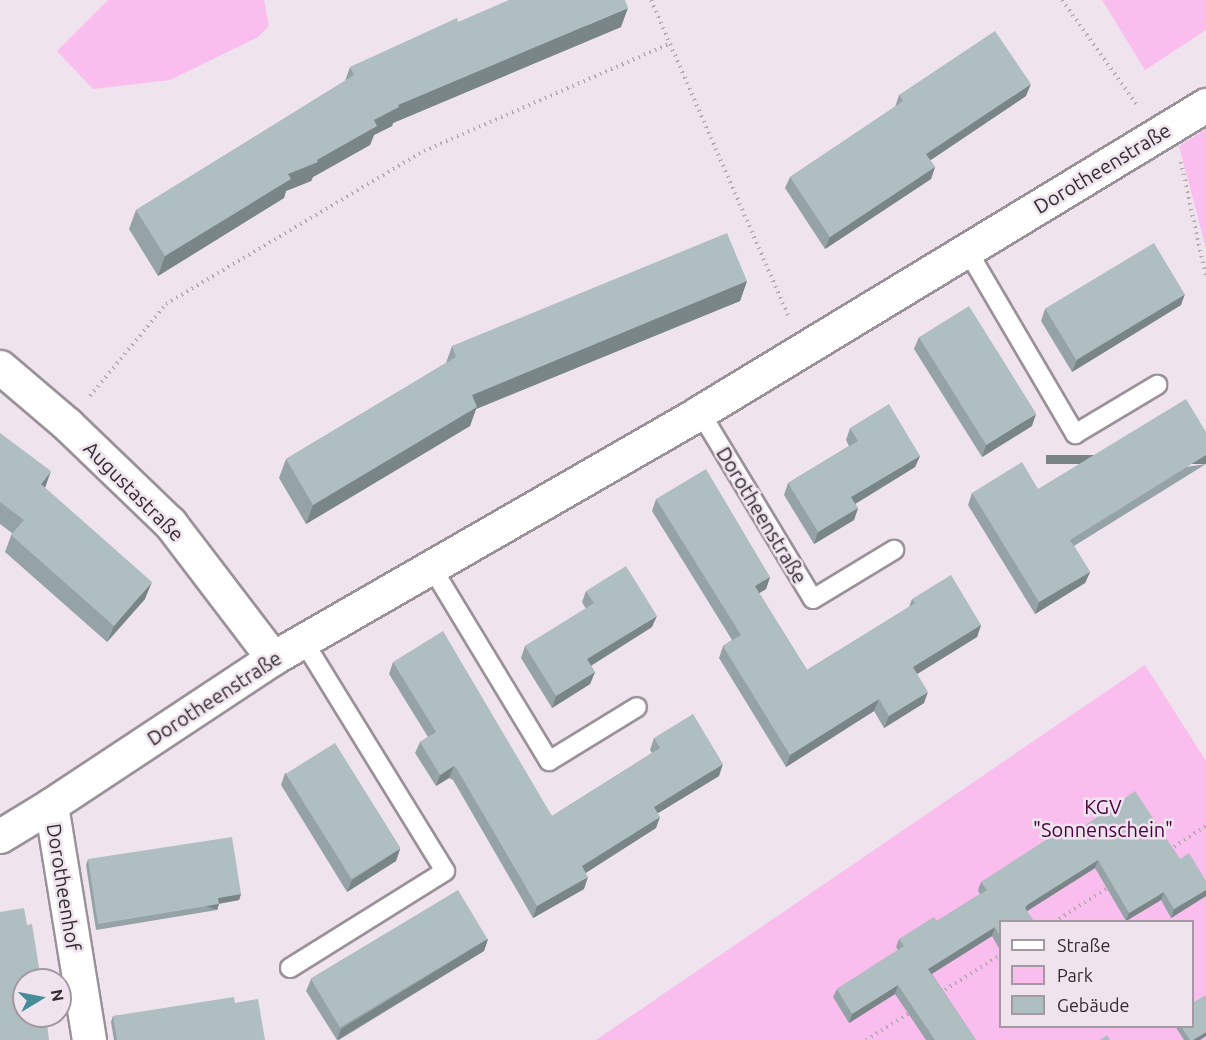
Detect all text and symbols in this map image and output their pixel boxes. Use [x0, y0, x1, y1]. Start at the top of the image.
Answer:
street label: Dorotheenstraße [1029, 118, 1175, 218]
street label: Augustastraße [79, 436, 189, 546]
street label: Dorotheenstraße [712, 442, 812, 588]
street label: Dorotheenstraße [142, 646, 286, 750]
park label: KGV "Sonnenschein" [1033, 795, 1173, 842]
street label: Dorotheenhof [42, 822, 86, 952]
legend [999, 920, 1194, 1028]
text: Straße [1057, 935, 1110, 955]
text: Park [1057, 965, 1093, 985]
north arrow [12, 968, 72, 1028]
text: N [48, 988, 68, 1003]
text: Gebäude [1057, 995, 1129, 1015]

